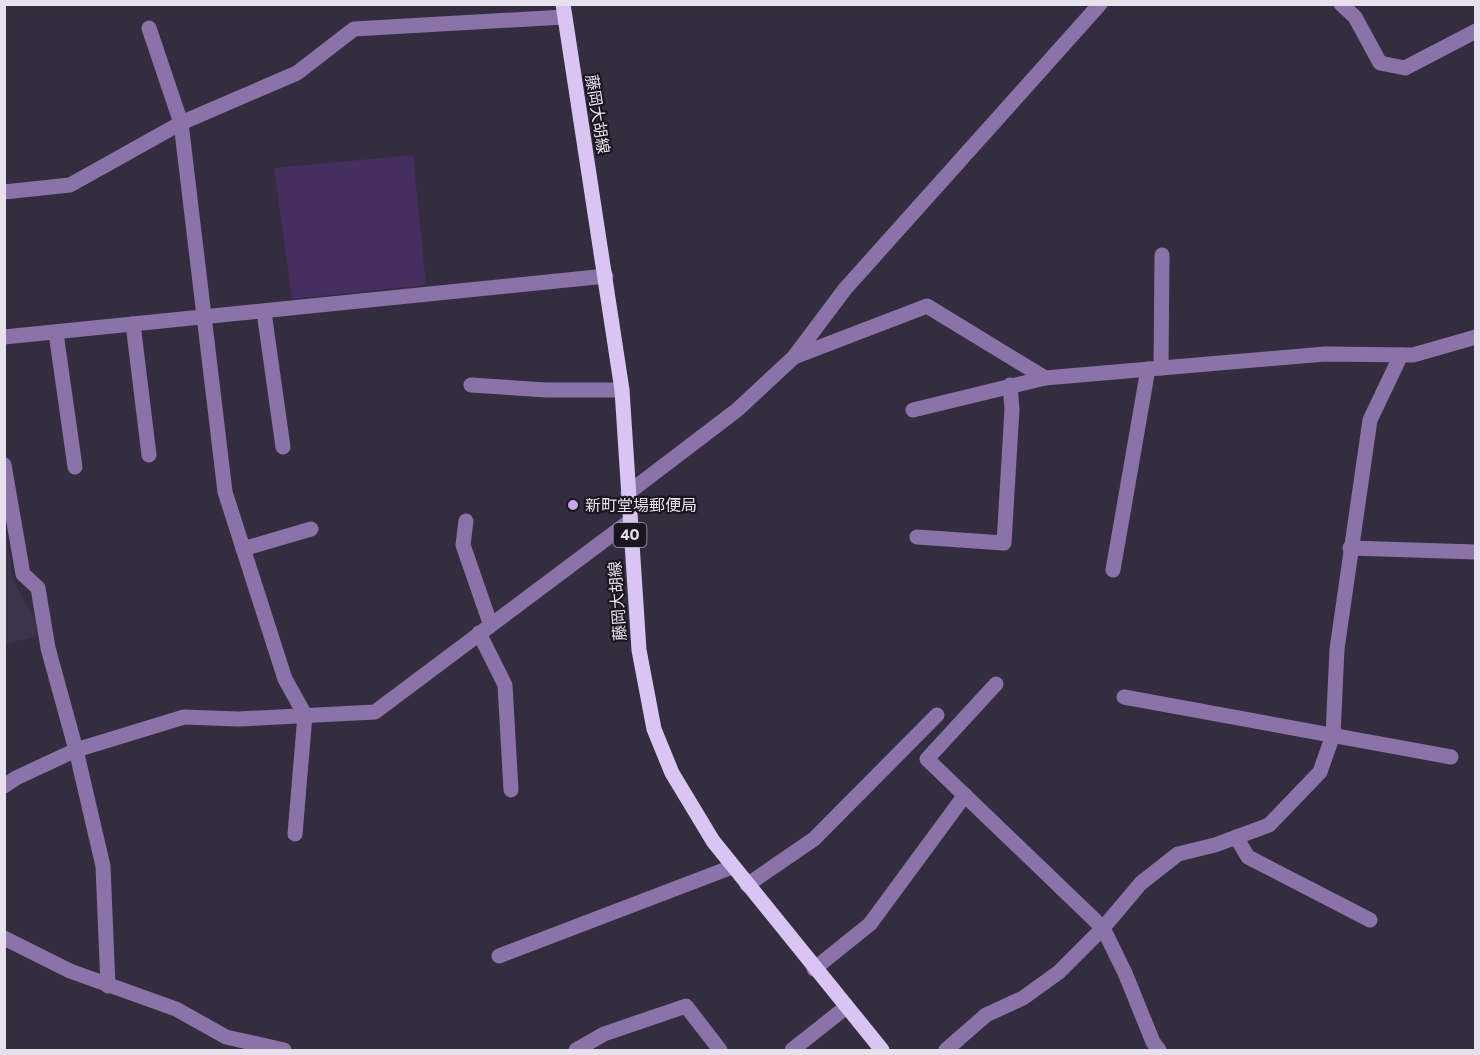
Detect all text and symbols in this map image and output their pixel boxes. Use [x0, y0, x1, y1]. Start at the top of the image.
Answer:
street label: 藤岡大胡線 [583, 73, 614, 155]
place label: 新町堂場郵便局 [585, 495, 697, 514]
marker: 新町堂場郵便局 [566, 498, 580, 512]
road number: 40 [614, 523, 646, 547]
street label: 藤岡大胡線 [604, 560, 629, 642]

